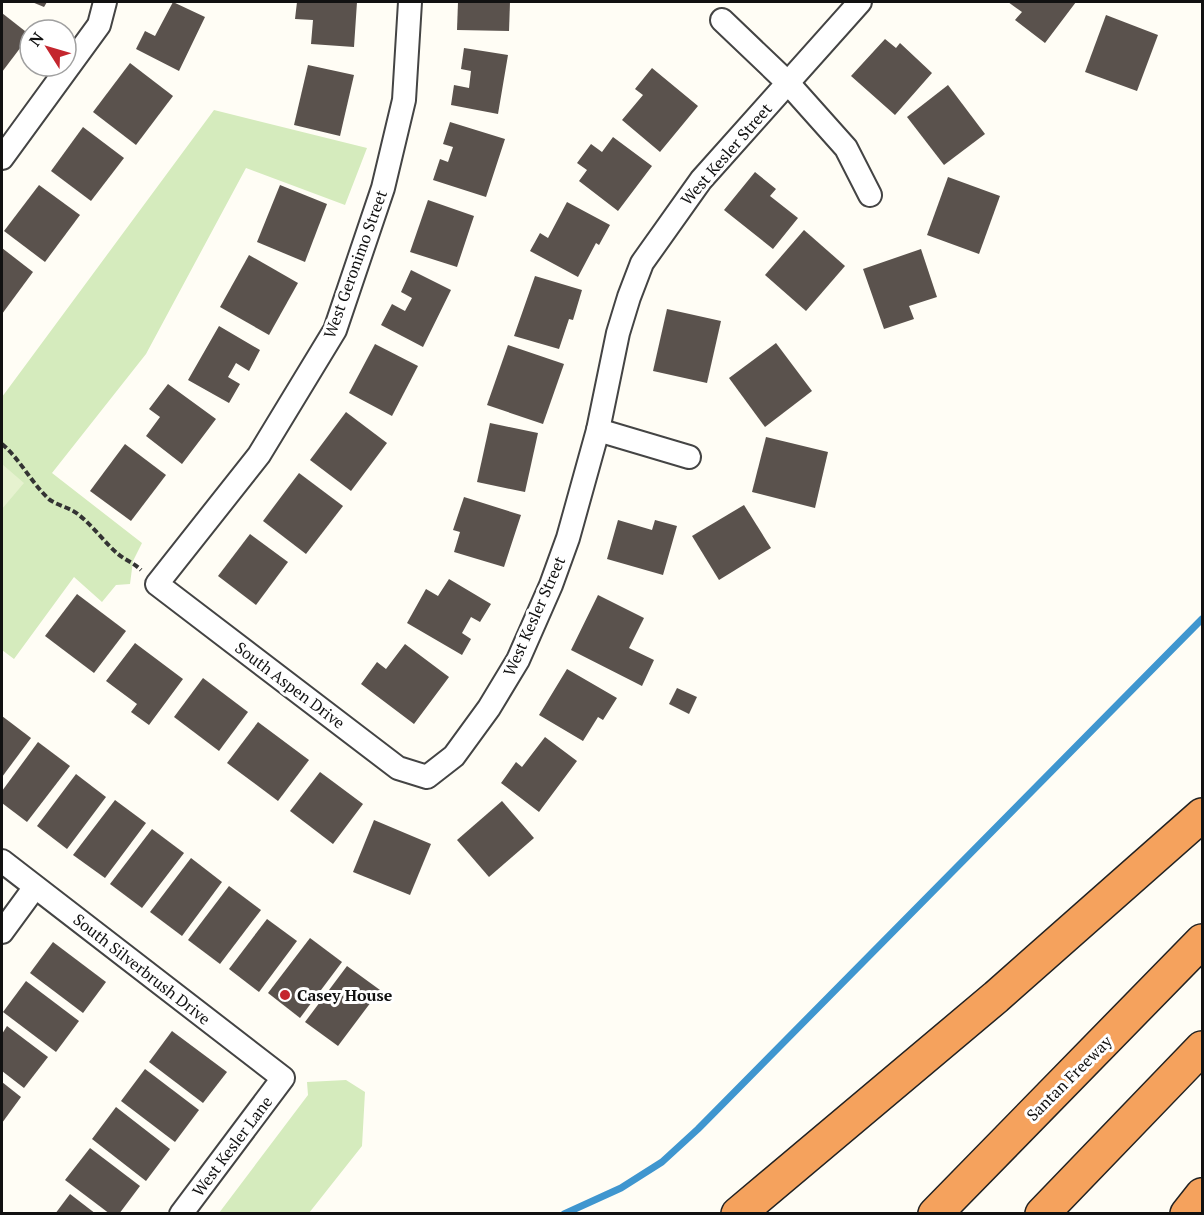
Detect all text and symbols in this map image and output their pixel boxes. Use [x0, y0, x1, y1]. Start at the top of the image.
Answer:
north arrow [18, 18, 78, 78]
text: N [24, 28, 48, 50]
street label: West Kesler Street [675, 98, 777, 210]
street label: West Geronimo Street [318, 187, 392, 341]
street label: West Kesler Street [498, 553, 570, 679]
street label: South Aspen Drive [231, 636, 349, 734]
street label: South Silverbrush Drive [69, 908, 215, 1030]
place label: Casey House [297, 984, 393, 1006]
marker: Casey House [278, 988, 292, 1002]
street label: Santan Freeway [1022, 1030, 1117, 1125]
street label: West Kesler Lane [187, 1091, 277, 1201]

